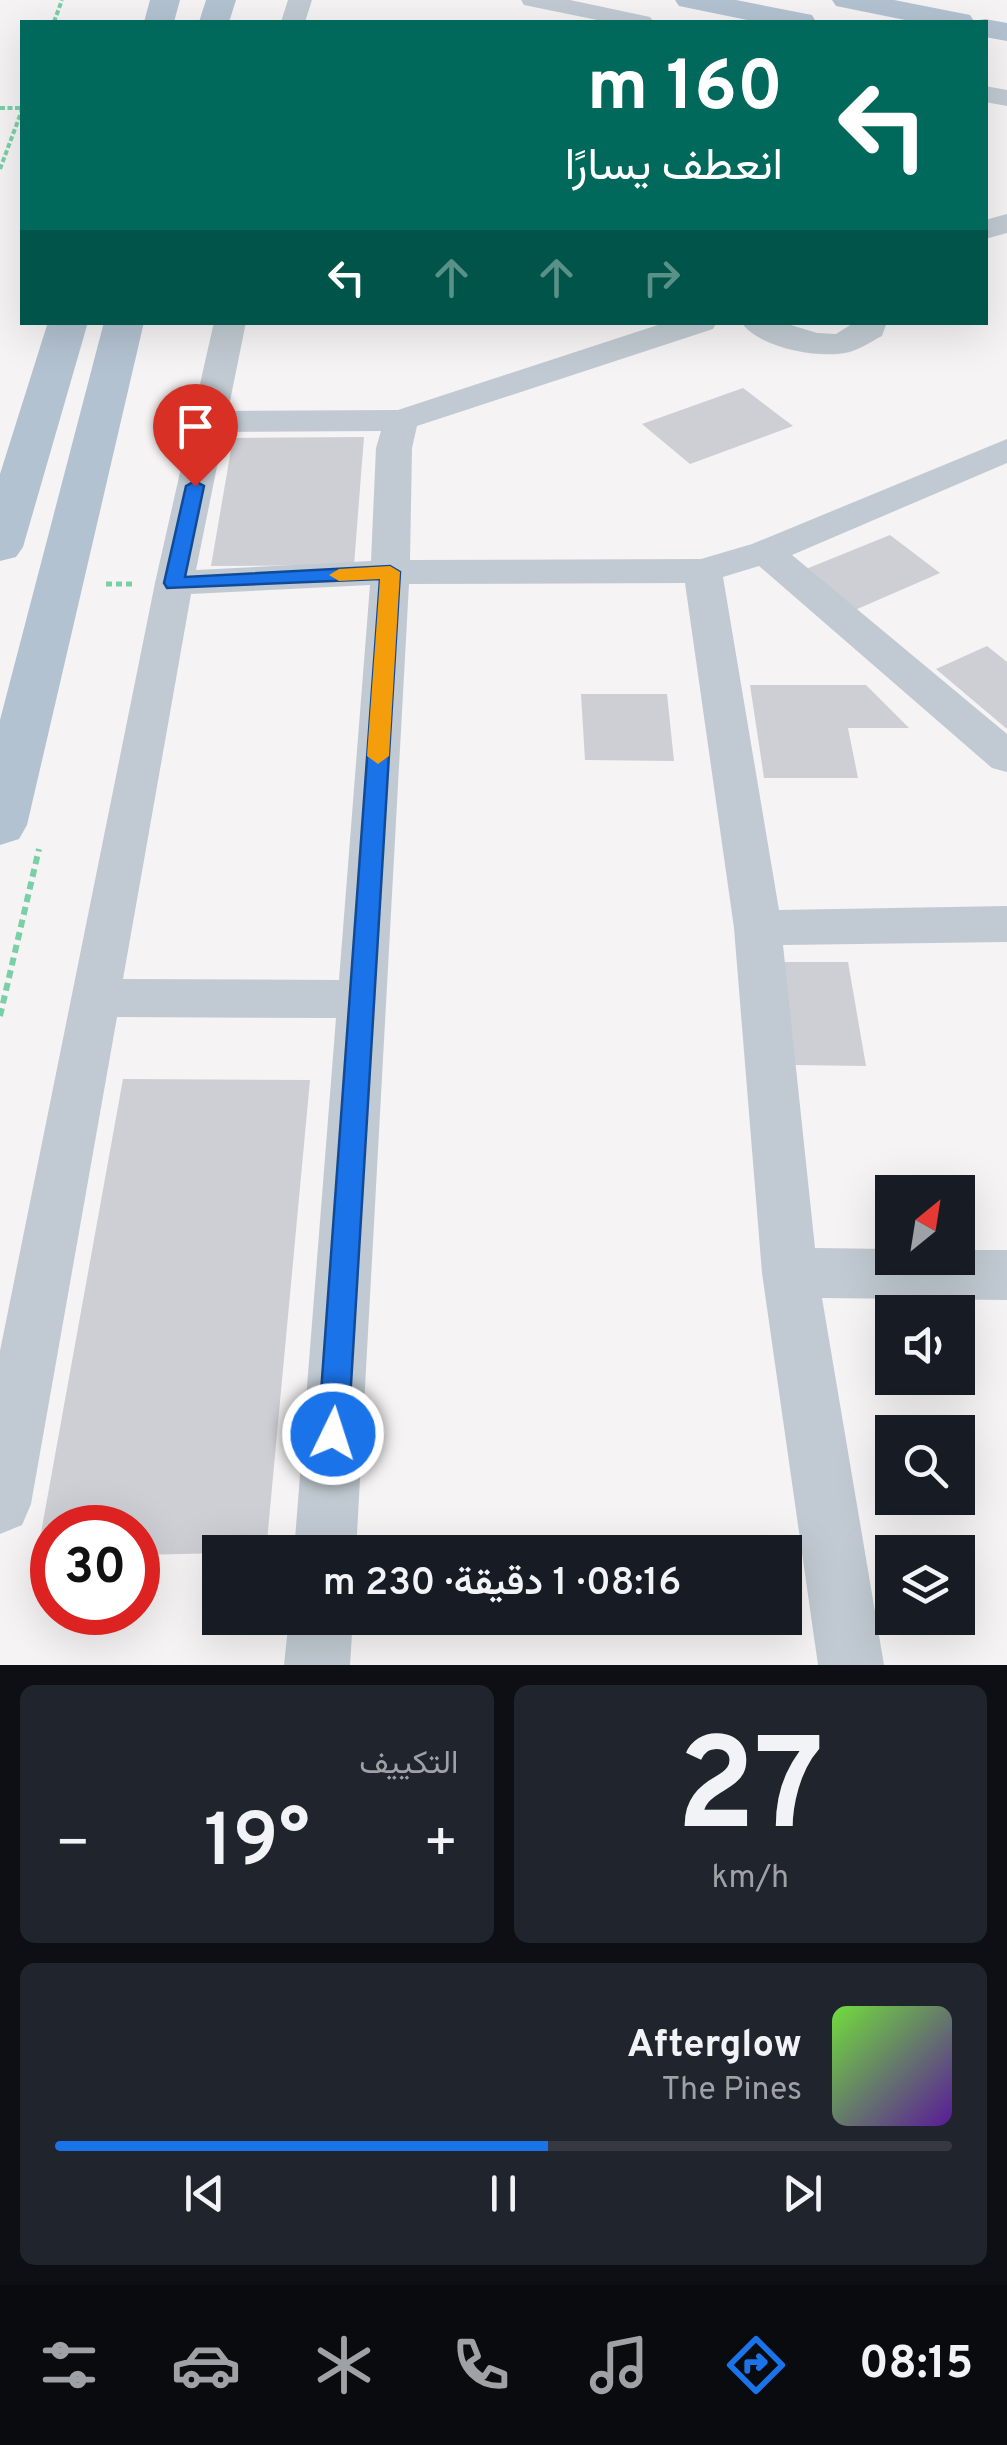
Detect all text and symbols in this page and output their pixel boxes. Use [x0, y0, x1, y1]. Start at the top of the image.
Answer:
text: 160 m [587, 46, 783, 135]
icon: left [818, 60, 948, 190]
text: انعطف يسارًا [565, 139, 783, 196]
icon: left [319, 250, 374, 305]
icon: ahead [424, 250, 479, 305]
icon: ahead [529, 250, 584, 305]
icon: right [634, 250, 689, 305]
pin [153, 384, 238, 487]
icon: arrive [168, 399, 223, 454]
north arrow [875, 1175, 975, 1275]
map controls [875, 1175, 975, 1635]
button: sound [875, 1295, 975, 1395]
position arrow [281, 1382, 385, 1486]
button: search [875, 1415, 975, 1515]
speed limit sign: 30 [30, 1505, 160, 1635]
button: layers [875, 1535, 975, 1635]
text: 08:16 · 1 دقيقة · 230 m [323, 1560, 681, 1609]
text: 27 [676, 1711, 824, 1876]
text: التكييف [359, 1745, 459, 1785]
text: 19° [204, 1798, 310, 1893]
text: − [55, 1811, 90, 1881]
text: + [423, 1811, 458, 1881]
text: km/h [711, 1859, 789, 1899]
text: Afterglow [627, 2022, 802, 2071]
text: The Pines [661, 2071, 802, 2111]
icon: previous [177, 2166, 232, 2221]
icon: pause [476, 2166, 531, 2221]
icon: next [775, 2166, 830, 2221]
icon: filters [34, 2330, 104, 2400]
icon: car [171, 2330, 241, 2400]
icon: climate [309, 2330, 379, 2400]
icon: phone [446, 2330, 516, 2400]
icon: music [584, 2330, 654, 2400]
icon: directions [721, 2330, 791, 2400]
text: 08:15 [859, 2337, 973, 2394]

